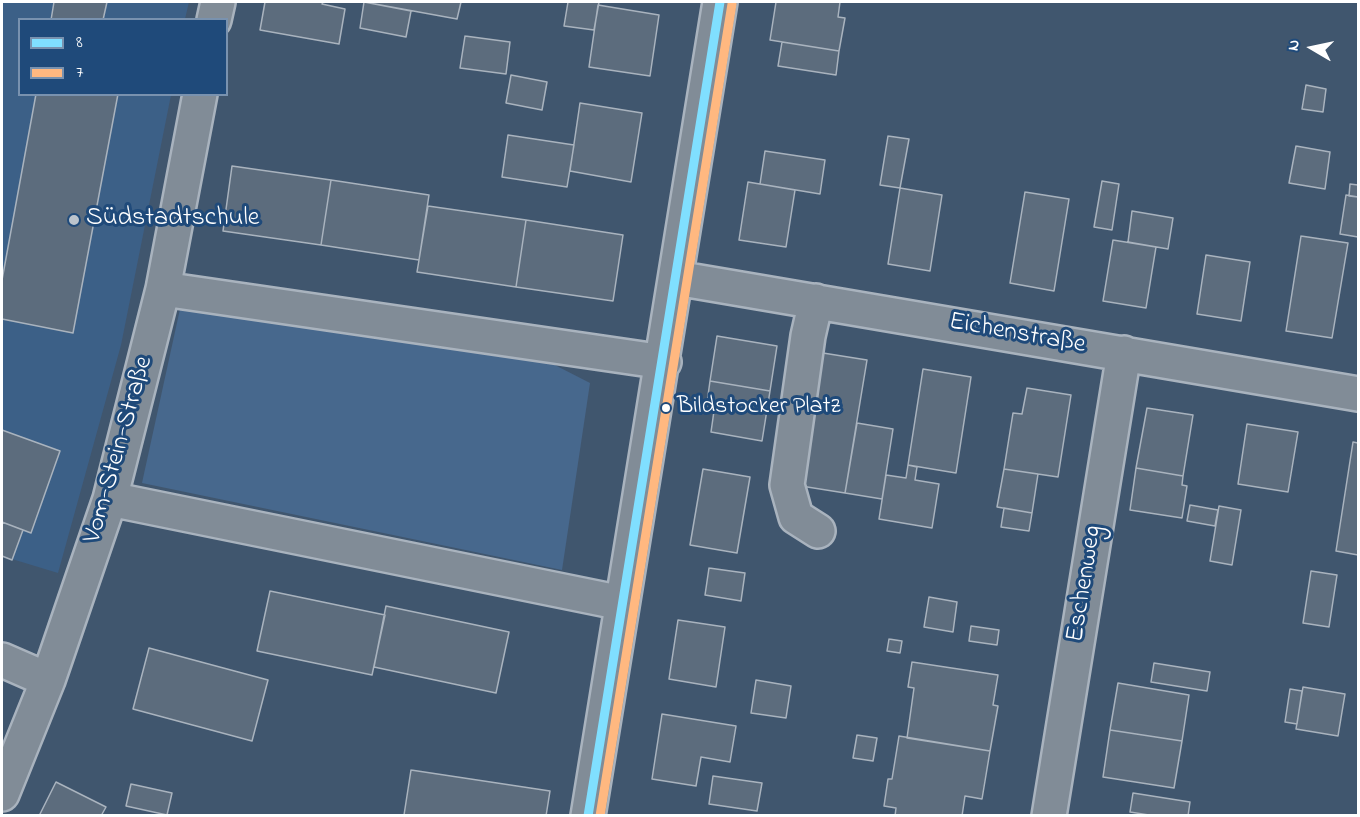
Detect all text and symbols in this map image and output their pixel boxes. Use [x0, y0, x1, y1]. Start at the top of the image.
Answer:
legend [18, 18, 228, 96]
north arrow [1282, 18, 1342, 78]
text: 8 [76, 30, 83, 56]
text: N [1282, 38, 1307, 52]
text: 7 [76, 60, 83, 86]
place label: Südstadtschule [86, 204, 259, 236]
marker: Südstadtschule [67, 213, 81, 227]
street label: Eichenstraße [946, 308, 1088, 362]
street label: Vom-Stein-Straße [78, 353, 162, 547]
place label: Bildstocker Platz [677, 394, 841, 422]
marker: Bildstocker Platz [660, 402, 672, 414]
street label: Eschenweg [1061, 523, 1111, 645]

